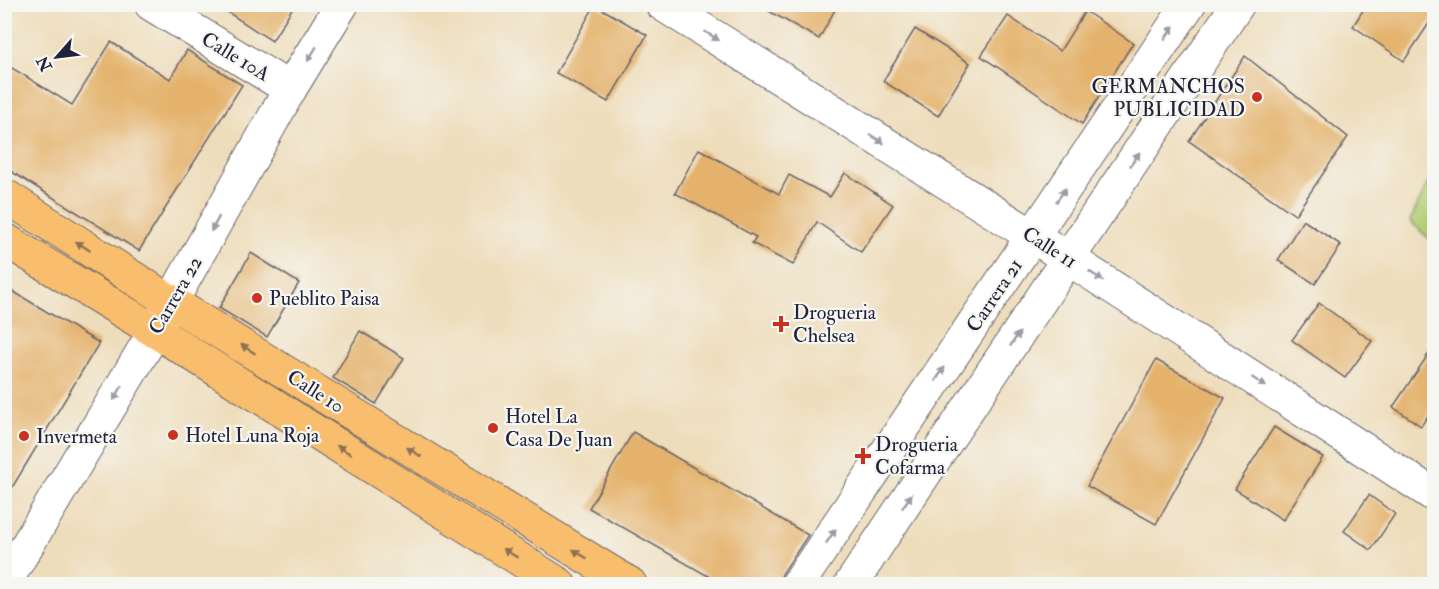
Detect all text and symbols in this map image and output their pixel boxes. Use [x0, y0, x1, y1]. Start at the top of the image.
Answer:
one-way arrow [1164, 25, 1175, 42]
street label: Calle 10A [197, 26, 275, 87]
north arrow [27, 27, 87, 87]
one-way arrow [704, 30, 720, 41]
one-way arrow [306, 46, 317, 62]
text: N [32, 52, 57, 75]
place label: GERMANCHOS PUBLICIDAD [1091, 74, 1245, 122]
marker: GERMANCHOS PUBLICIDAD [1250, 90, 1264, 104]
one-way arrow [869, 133, 885, 144]
one-way arrow [1129, 151, 1140, 167]
one-way arrow [1055, 188, 1067, 204]
one-way arrow [210, 215, 220, 232]
street label: Calle 11 [1018, 221, 1082, 274]
one-way arrow [75, 240, 91, 251]
street label: Carrera 22 [143, 252, 208, 339]
street label: Carrera 21 [961, 254, 1028, 337]
one-way arrow [1087, 270, 1103, 282]
place label: Pueblito Paisa [269, 286, 380, 311]
marker: Pueblito Paisa [250, 291, 264, 305]
place label: Drogueria Chelsea [793, 300, 877, 348]
marker: Drogueria Chelsea [774, 317, 788, 331]
one-way arrow [1010, 331, 1021, 347]
one-way arrow [240, 344, 256, 355]
street label: Calle 10 [282, 364, 349, 419]
one-way arrow [934, 367, 946, 383]
one-way arrow [1251, 376, 1267, 388]
one-way arrow [112, 385, 123, 401]
place label: Hotel La Casa De Juan [505, 404, 613, 452]
marker: Hotel La Casa De Juan [486, 421, 500, 435]
place label: Hotel Luna Roja [185, 423, 320, 448]
place label: Invermeta [36, 424, 118, 449]
marker: Hotel Luna Roja [166, 428, 180, 442]
marker: Invermeta [17, 429, 31, 443]
place label: Drogueria Cofarma [875, 432, 959, 480]
one-way arrow [336, 444, 353, 455]
one-way arrow [406, 446, 422, 457]
marker: Drogueria Cofarma [856, 449, 870, 463]
one-way arrow [901, 493, 912, 509]
one-way arrow [825, 528, 836, 544]
one-way arrow [501, 548, 518, 559]
one-way arrow [572, 548, 589, 559]

